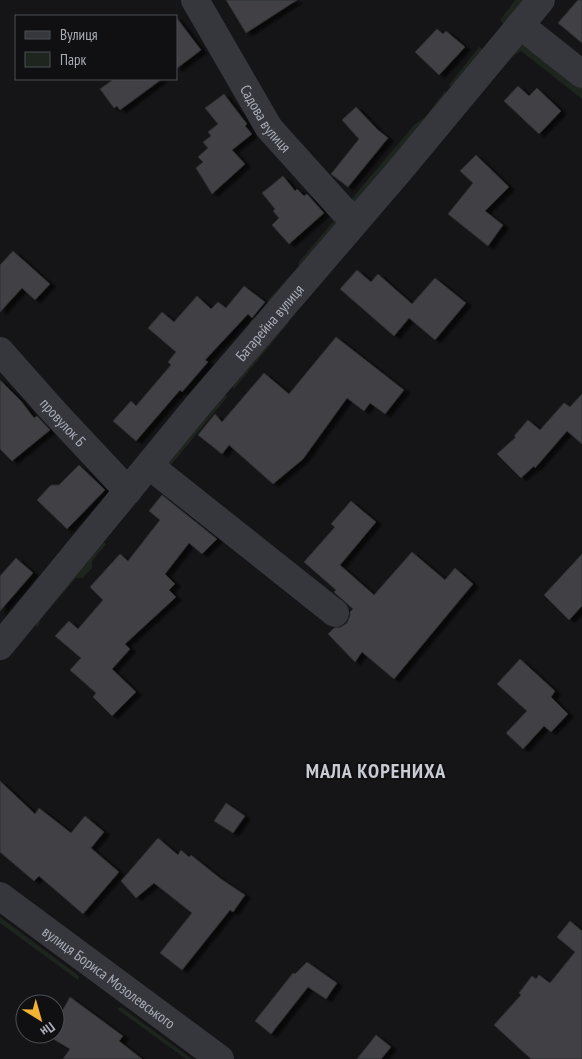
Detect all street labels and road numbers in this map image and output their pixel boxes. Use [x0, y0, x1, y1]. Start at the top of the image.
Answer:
street label: Садова вулиця [236, 81, 296, 156]
street label: Батарейна вулиця [231, 280, 308, 365]
street label: провулок Б [36, 394, 91, 450]
street label: вулиця Бориса Мозолевського [39, 921, 180, 1032]

